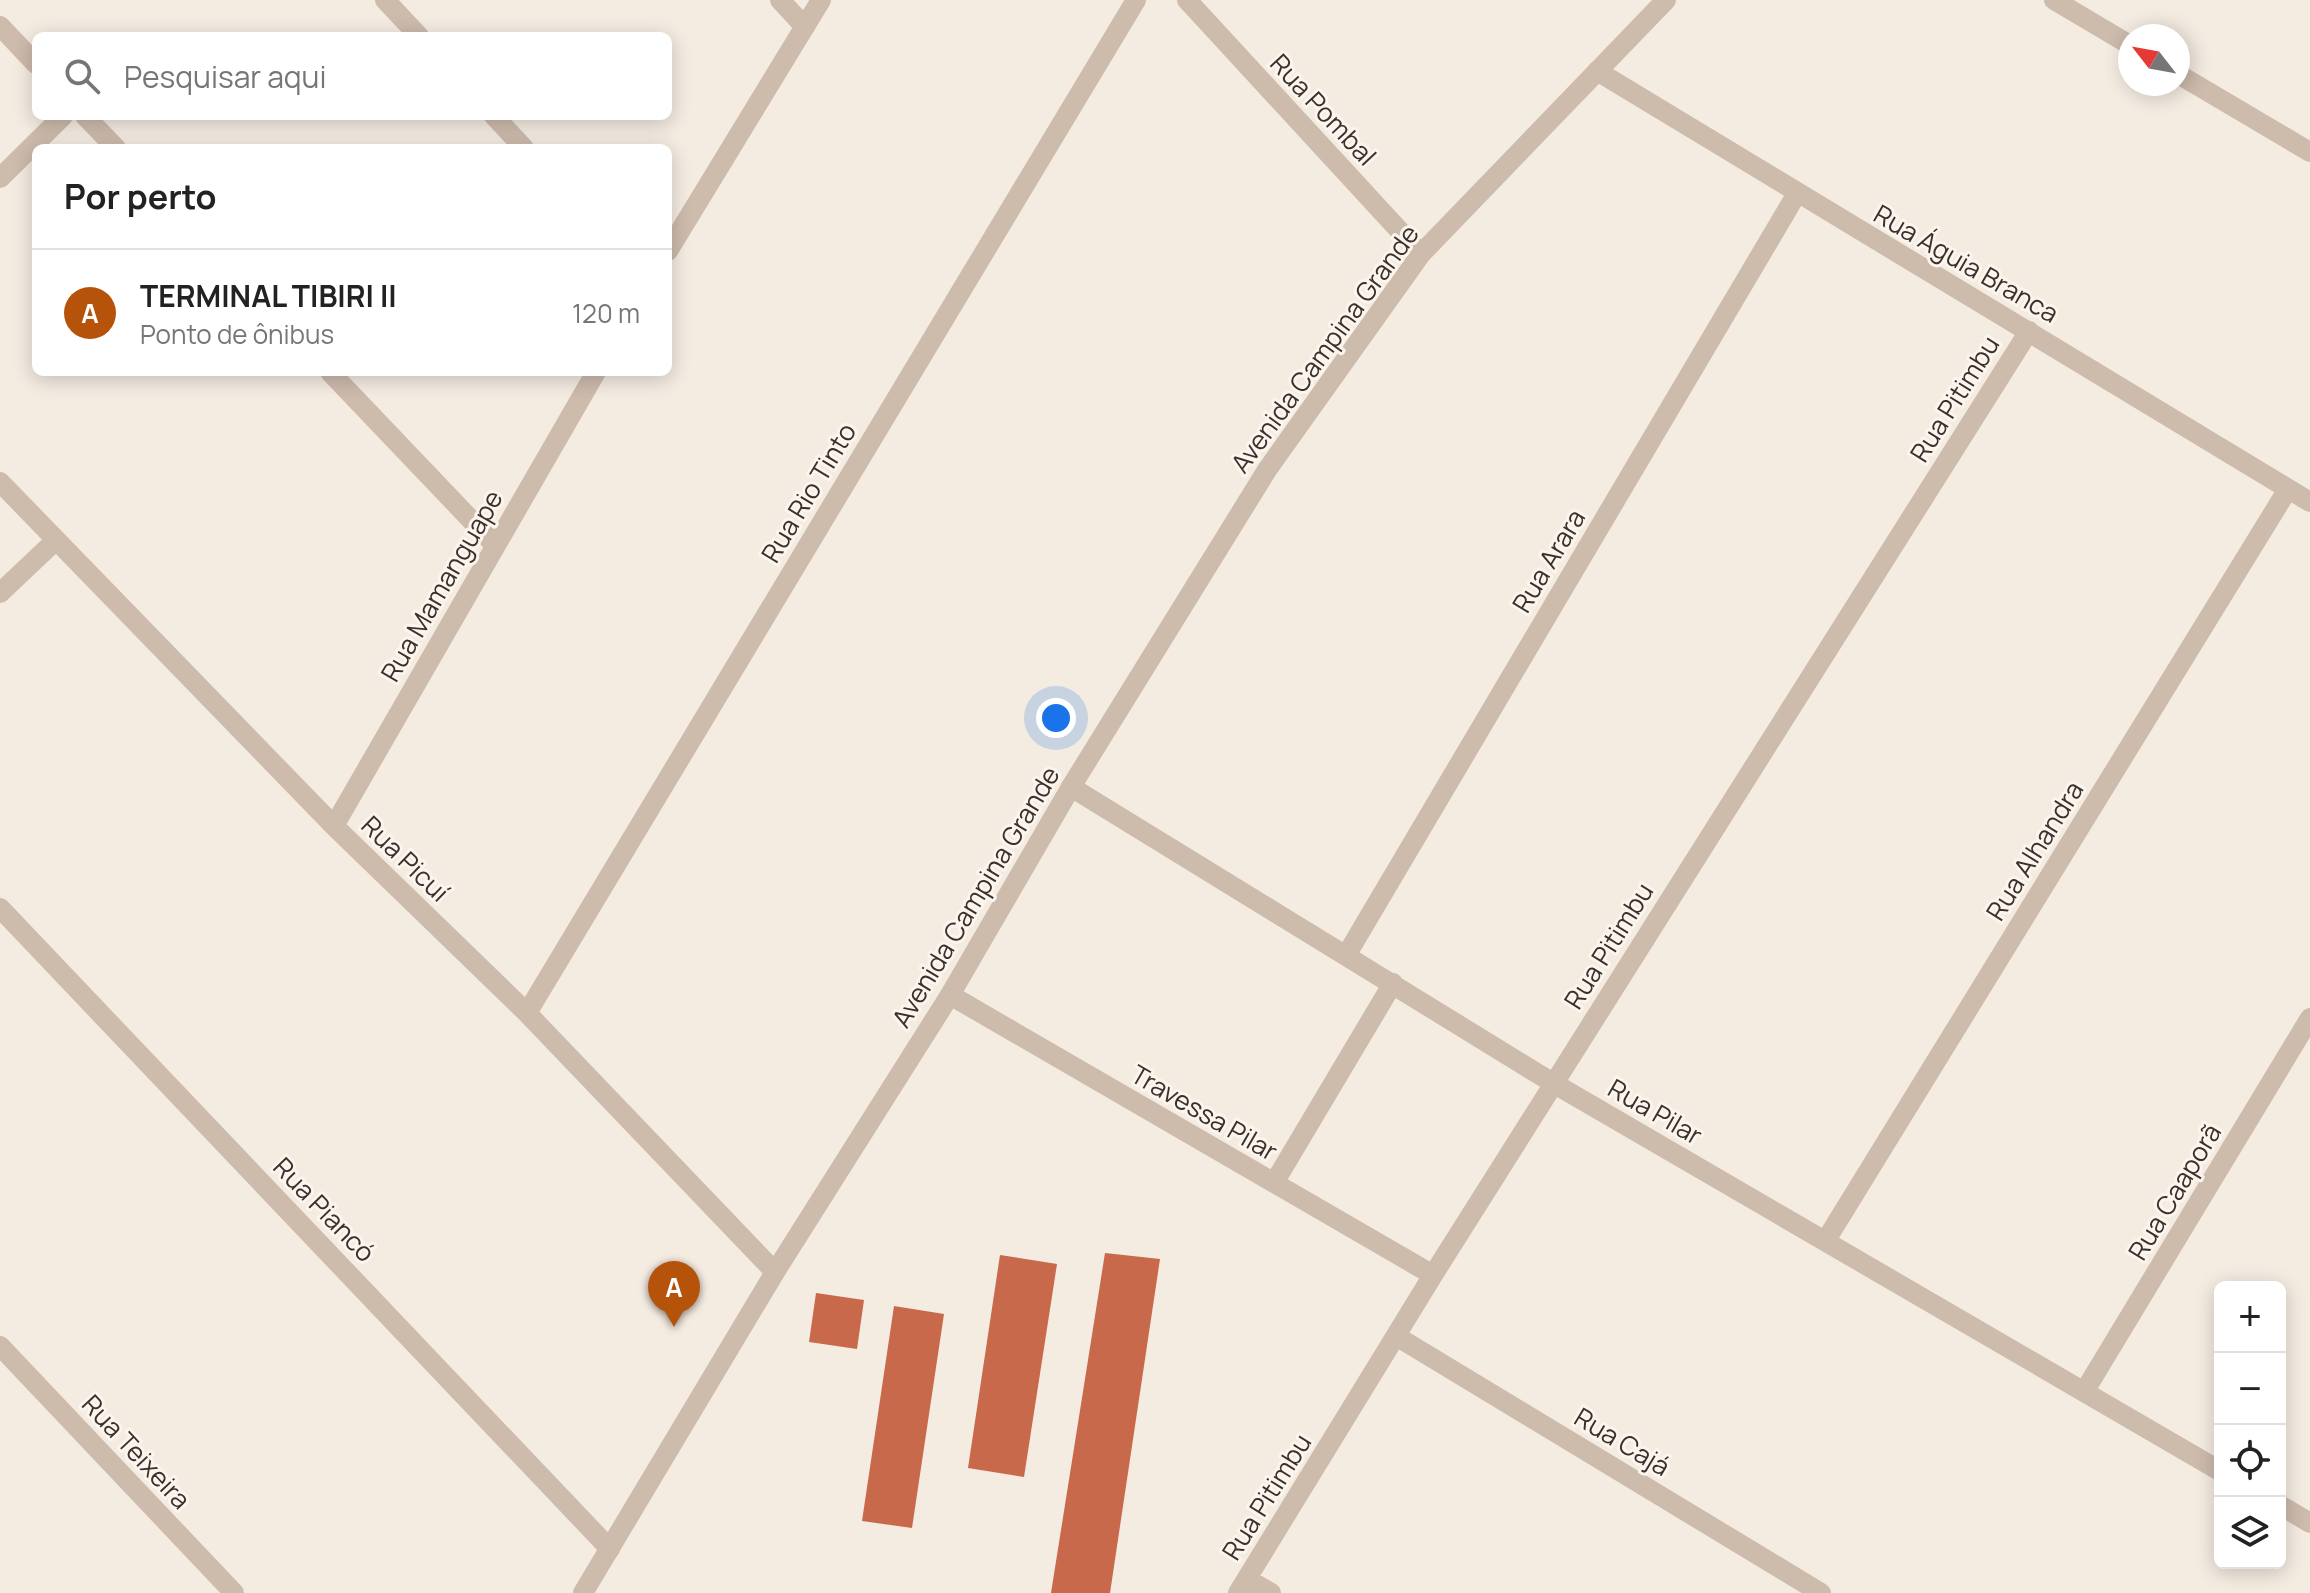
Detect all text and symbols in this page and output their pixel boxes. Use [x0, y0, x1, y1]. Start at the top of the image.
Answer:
north arrow [2118, 24, 2190, 96]
search box [32, 32, 672, 120]
street label: Rua Pombal [1263, 46, 1385, 173]
icon: search [60, 54, 104, 98]
text: Pesquisar aqui [124, 56, 326, 97]
text: Por perto [64, 173, 217, 219]
street label: Rua Águia Branca [1868, 196, 2065, 331]
street label: Avenida Campina Grande [1222, 217, 1427, 480]
text: TERMINAL TIBIRI II [140, 275, 397, 316]
text: A [81, 295, 99, 331]
text: 120 m [572, 295, 640, 331]
text: Ponto de ônibus [140, 316, 334, 352]
street label: Rua Pitimbu [1901, 328, 2007, 468]
street label: Rua Rio Tinto [752, 416, 864, 569]
street label: Rua Mamanguape [372, 483, 511, 688]
street label: Rua Arara [1503, 502, 1593, 619]
your location [1036, 698, 1076, 738]
street label: Avenida Campina Grande [883, 759, 1067, 1034]
street label: Rua Alhandra [1977, 774, 2091, 927]
street label: Rua Picuí [354, 807, 457, 909]
street label: Rua Pitimbu [1555, 875, 1661, 1015]
street label: Travessa Pilar [1125, 1056, 1284, 1169]
street label: Rua Pilar [1602, 1070, 1709, 1153]
street label: Rua Caaporã [2119, 1117, 2229, 1266]
street label: Rua Piancó [266, 1149, 384, 1269]
pin: A [648, 1261, 700, 1327]
map controls [2214, 1281, 2286, 1569]
button: + [2214, 1281, 2286, 1353]
button: − [2214, 1353, 2286, 1425]
street label: Rua Teixeira [74, 1386, 199, 1516]
street label: Rua Cajá [1568, 1399, 1677, 1484]
button: locate [2214, 1425, 2286, 1497]
street label: Rua Pitimbu [1213, 1426, 1319, 1566]
button: layers [2214, 1497, 2286, 1569]

